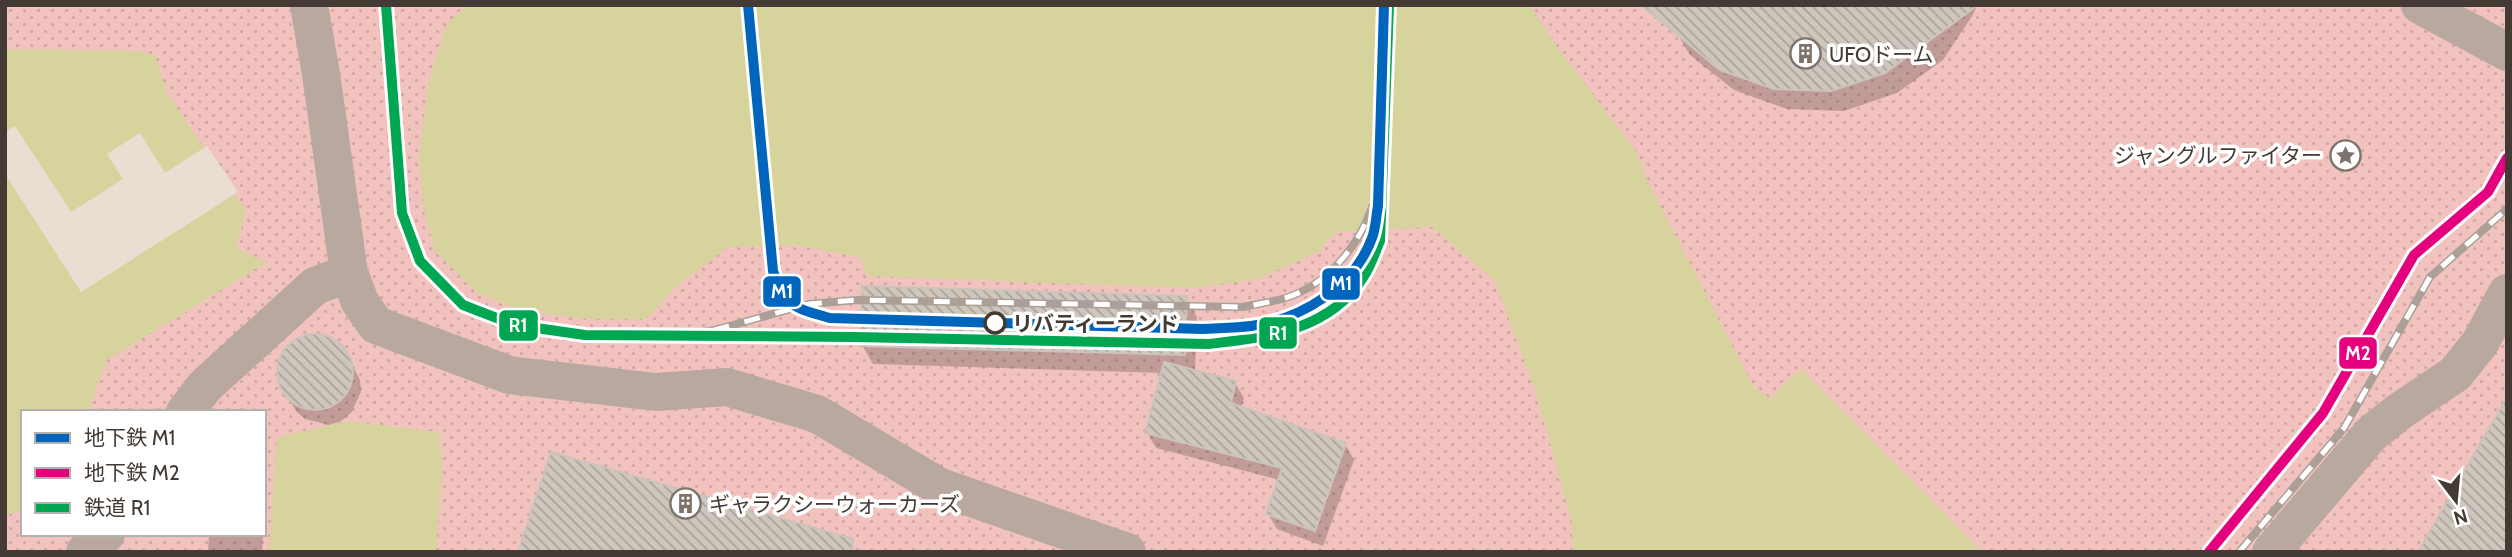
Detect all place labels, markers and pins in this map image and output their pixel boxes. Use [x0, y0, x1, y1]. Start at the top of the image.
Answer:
building icon: UFOドーム [1789, 37, 1823, 71]
place label: UFOドーム [1829, 42, 1934, 67]
place icon: ジャングルファイター [2328, 138, 2362, 172]
place label: ジャングルファイター [2114, 143, 2322, 168]
place label: リバティーランド [1012, 311, 1179, 336]
marker: リバティーランド [984, 312, 1006, 334]
building icon: ギャラクシーウォーカーズ [669, 487, 703, 521]
place label: ギャラクシーウォーカーズ [709, 492, 960, 517]

